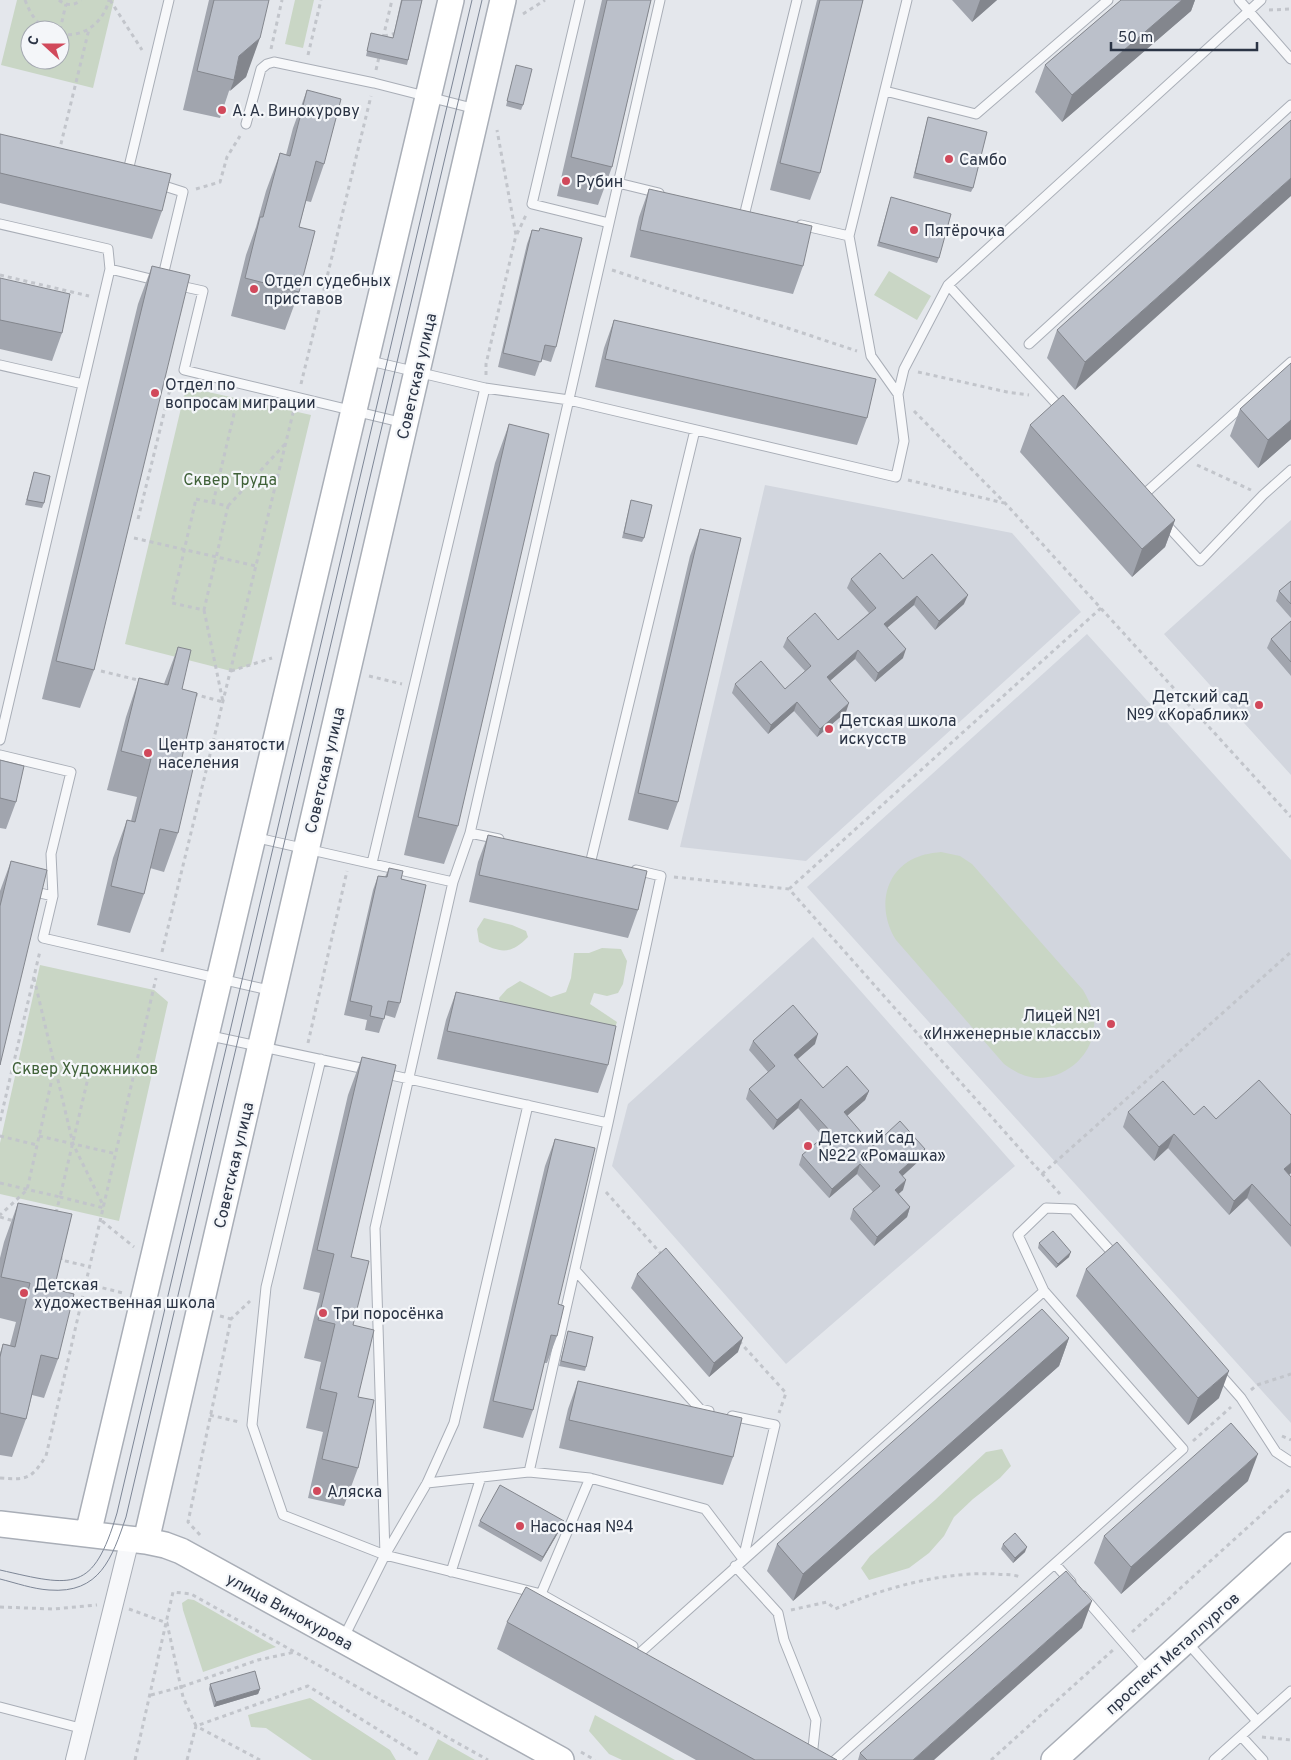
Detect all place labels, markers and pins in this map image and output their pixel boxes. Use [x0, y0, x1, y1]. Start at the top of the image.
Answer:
place label: А. А. Винокурову [232, 102, 360, 122]
marker: А. А. Винокурову [216, 104, 228, 116]
place label: Самбо [959, 151, 1007, 171]
marker: Самбо [943, 153, 955, 165]
place label: Рубин [576, 173, 623, 193]
marker: Рубин [560, 175, 572, 187]
place label: Пятёрочка [924, 222, 1005, 242]
marker: Пятёрочка [908, 224, 920, 236]
place label: Отдел судебных приставов [264, 272, 391, 310]
marker: Отдел судебных приставов [248, 283, 260, 295]
place label: Отдел по вопросам миграции [165, 376, 316, 414]
marker: Отдел по вопросам миграции [149, 387, 161, 399]
place label: Детский сад №9 «Кораблик» [1126, 688, 1249, 726]
marker: Детский сад №9 «Кораблик» [1253, 699, 1265, 711]
place label: Детская школа искусств [839, 712, 956, 750]
marker: Детская школа искусств [823, 723, 835, 735]
place label: Центр занятости населения [158, 736, 285, 774]
marker: Центр занятости населения [142, 747, 154, 759]
place label: Лицей №1 «Инженерные классы» [923, 1007, 1101, 1045]
marker: Лицей №1 «Инженерные классы» [1105, 1018, 1117, 1030]
place label: Детский сад №22 «Ромашка» [818, 1129, 946, 1167]
marker: Детский сад №22 «Ромашка» [802, 1140, 814, 1152]
place label: Детская художественная школа [34, 1276, 215, 1314]
marker: Детская художественная школа [18, 1287, 30, 1299]
place label: Три поросёнка [333, 1305, 444, 1325]
marker: Три поросёнка [317, 1307, 329, 1319]
place label: Аляска [327, 1483, 382, 1503]
marker: Аляска [311, 1485, 323, 1497]
place label: Насосная №4 [530, 1518, 634, 1538]
marker: Насосная №4 [514, 1520, 526, 1532]

